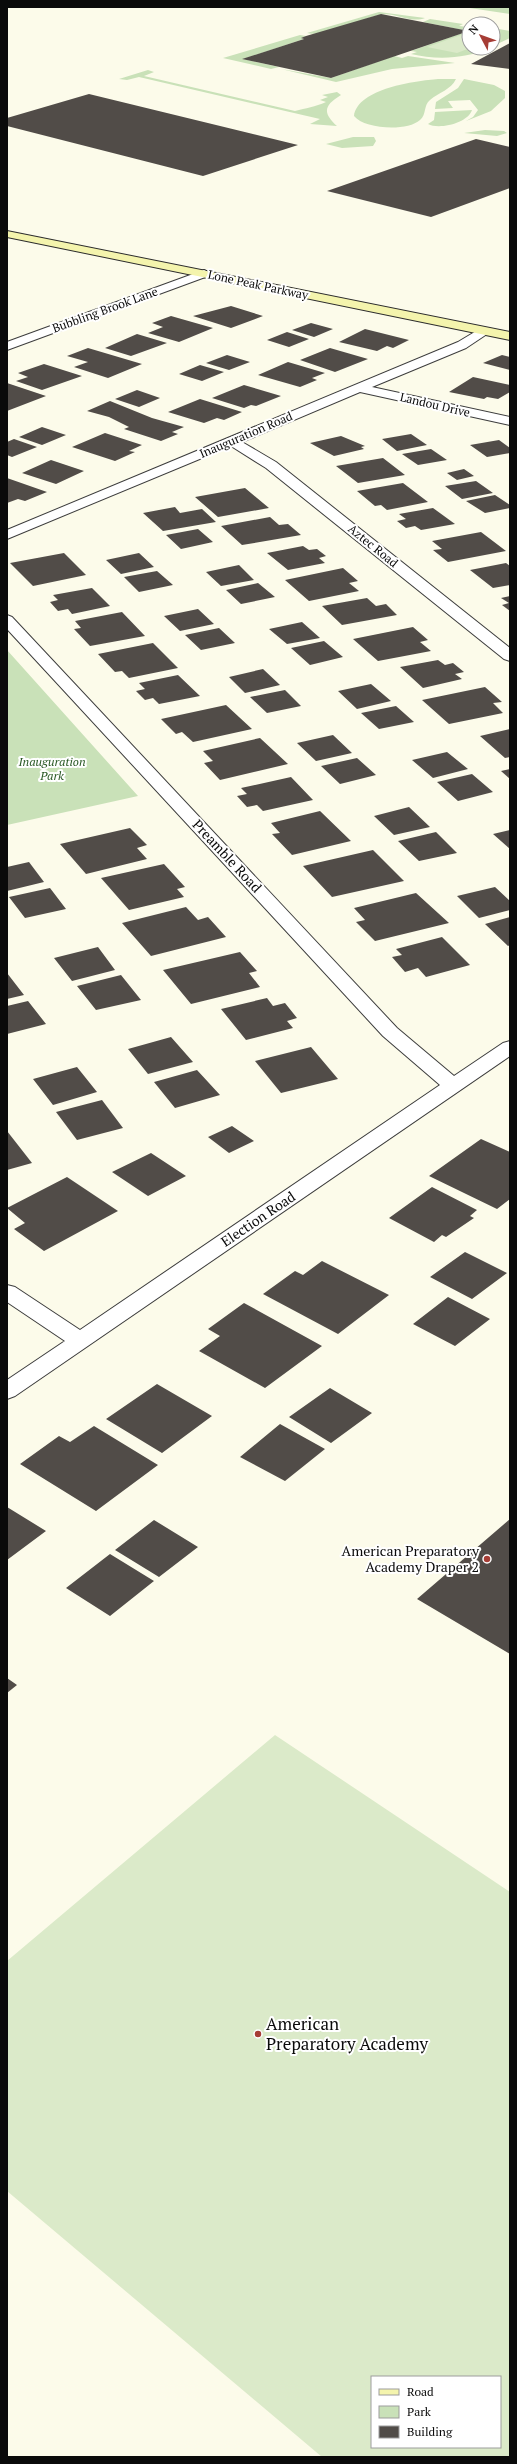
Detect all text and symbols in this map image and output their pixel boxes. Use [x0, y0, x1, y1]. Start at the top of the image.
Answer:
north arrow [461, 16, 501, 56]
text: N [465, 21, 482, 37]
street label: Lone Peak Parkway [207, 267, 311, 303]
street label: Bubbling Brook Lane [50, 283, 160, 336]
street label: Landou Drive [399, 389, 472, 420]
street label: Inauguration Road [197, 408, 295, 461]
street label: Aztec Road [345, 521, 402, 570]
park label: Inauguration Park [17, 754, 86, 783]
street label: Preamble Road [189, 815, 266, 896]
street label: Election Road [217, 1187, 299, 1251]
place label: American Preparatory Academy Draper 2 [342, 1541, 480, 1576]
marker: American Preparatory Academy Draper 2 [482, 1554, 492, 1564]
place label: American Preparatory Academy [266, 2012, 429, 2055]
marker: American Preparatory Academy [253, 2029, 263, 2039]
legend [371, 2376, 501, 2448]
text: Road [407, 2384, 434, 2399]
text: Park [407, 2404, 432, 2419]
text: Building [407, 2424, 453, 2439]

